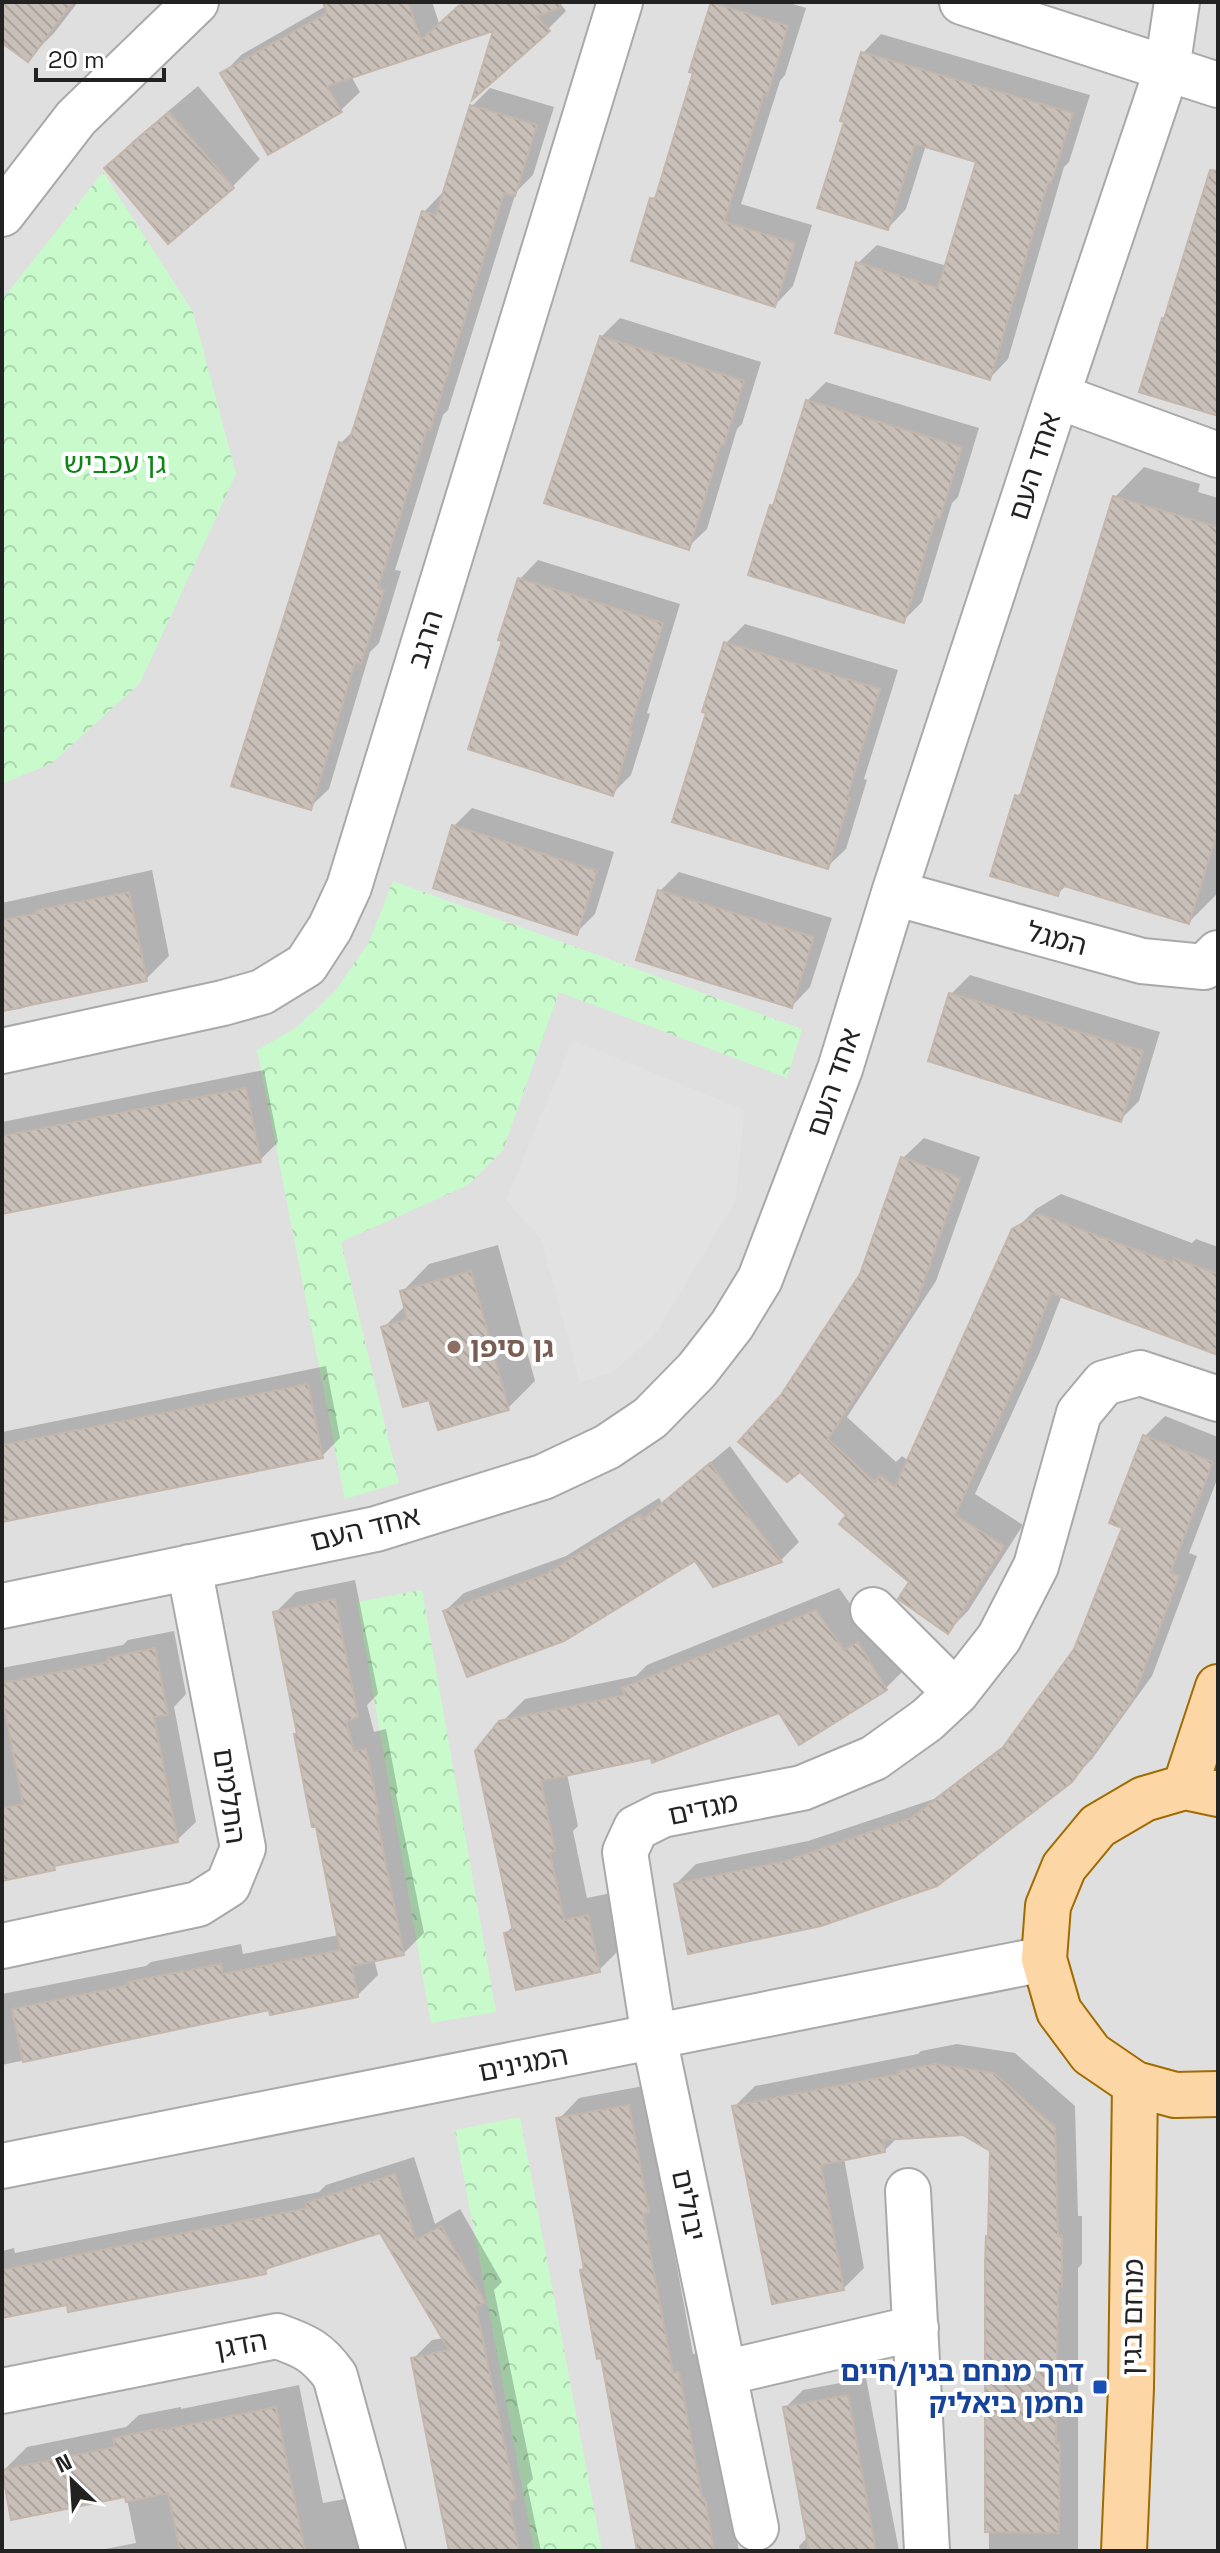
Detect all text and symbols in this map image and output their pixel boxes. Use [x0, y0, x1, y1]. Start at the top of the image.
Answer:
scale bar [36, 32, 164, 82]
text: 20 m [48, 44, 105, 75]
street label: אחד העם [1000, 407, 1068, 525]
park label: גן עכביש [64, 445, 166, 481]
street label: הרגב [399, 606, 451, 672]
street label: המגל [1023, 913, 1091, 963]
street label: אחד העם [798, 1023, 868, 1141]
place label: גן סיפן [470, 1329, 554, 1365]
marker: גן סיפן [445, 1338, 463, 1356]
street label: אחד העם [306, 1497, 424, 1559]
street label: התלמים [205, 1746, 255, 1846]
street label: מגדים [665, 1783, 741, 1833]
street label: המגינים [475, 2037, 571, 2089]
street label: יבולים [664, 2166, 714, 2244]
street label: מנחם בגין [1113, 2258, 1151, 2376]
street label: הדגן [212, 2322, 270, 2366]
place label: דרך מנחם בגין/חיים נחמן ביאליק [840, 2353, 1084, 2421]
marker: דרך מנחם בגין/חיים נחמן ביאליק [1091, 2378, 1109, 2396]
north arrow [32, 2441, 112, 2521]
text: N [51, 2447, 76, 2479]

